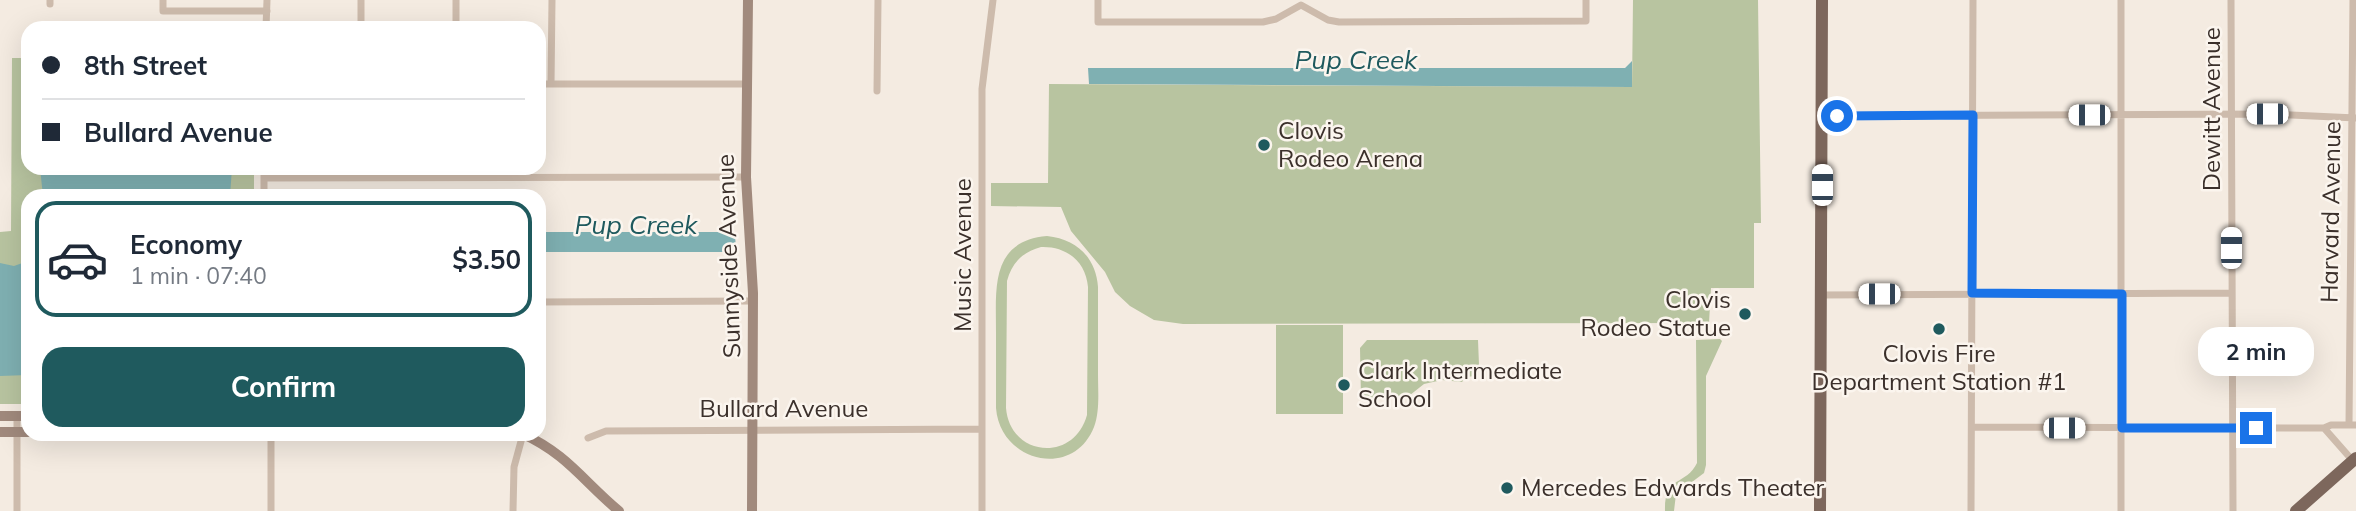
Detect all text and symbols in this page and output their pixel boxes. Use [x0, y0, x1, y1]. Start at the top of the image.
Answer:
street label: Dewitt Avenue [2196, 27, 2226, 191]
water label: Pup Creek [1295, 43, 1418, 76]
text: 8th Street [84, 49, 207, 82]
route start [1821, 100, 1853, 132]
car [2247, 104, 2289, 125]
car [2069, 105, 2111, 126]
place label: Clovis Rodeo Arena [1278, 115, 1423, 173]
text: Bullard Avenue [84, 116, 273, 149]
street label: Harvard Avenue [2313, 121, 2347, 303]
marker: Clovis Rodeo Arena [1256, 137, 1272, 153]
street label: Sunnyside Avenue [709, 153, 747, 359]
car [1812, 164, 1833, 206]
street label: Music Avenue [947, 178, 977, 332]
water label: Pup Creek [575, 208, 698, 241]
car [2221, 227, 2242, 269]
icon: car [46, 228, 109, 291]
text: Economy [130, 228, 242, 261]
text: $3.50 [452, 243, 521, 276]
text: 1 min · 07:40 [130, 261, 267, 290]
place label: Clovis Rodeo Statue [1581, 284, 1731, 342]
car [1859, 284, 1901, 305]
marker: Clovis Rodeo Statue [1737, 306, 1753, 322]
marker: Clovis Fire Department Station #1 [1931, 321, 1947, 337]
callout: 2 min [2198, 326, 2314, 376]
text: 2 min [2226, 337, 2286, 366]
place label: Clovis Fire Department Station #1 [1811, 338, 2067, 396]
button: Confirm [42, 347, 525, 427]
place label: Clark Intermediate School [1358, 355, 1562, 413]
marker: Clark Intermediate School [1336, 377, 1352, 393]
street label: Bullard Avenue [700, 393, 868, 423]
route end [2240, 412, 2272, 444]
car [2044, 418, 2086, 439]
place label: Mercedes Edwards Theater [1521, 472, 1824, 502]
marker: Mercedes Edwards Theater [1499, 480, 1515, 496]

